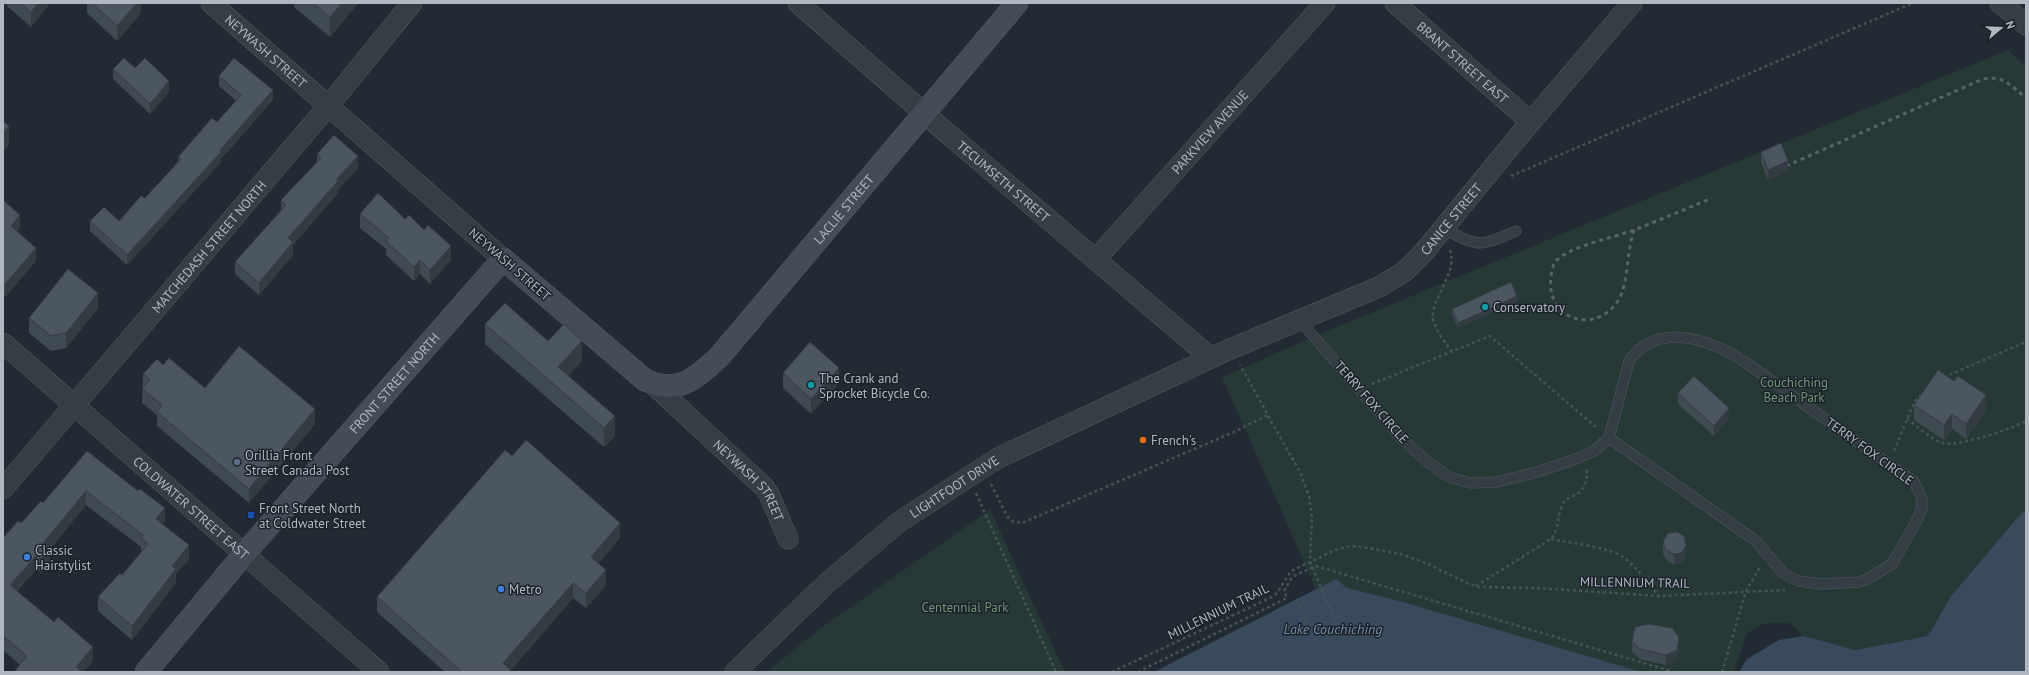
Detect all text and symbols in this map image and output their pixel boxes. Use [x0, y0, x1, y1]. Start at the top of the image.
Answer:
north arrow [1981, 8, 2021, 48]
street label: NEYWASH STREET [221, 11, 310, 92]
street label: BRANT STREET EAST [1413, 18, 1512, 107]
text: N [2003, 19, 2018, 30]
street label: PARKVIEW AVENUE [1168, 87, 1252, 178]
street label: TECUMSETH STREET [953, 137, 1053, 226]
street label: LACLIE STREET [810, 171, 878, 248]
street label: MATCHEDASH STREET NORTH [148, 177, 270, 317]
street label: CANICE STREET [1417, 180, 1486, 259]
street label: NEYWASH STREET [465, 224, 554, 305]
place label: Conservatory [1493, 299, 1565, 316]
marker: Conservatory [1480, 302, 1490, 312]
street label: FRONT STREET NORTH [346, 329, 443, 437]
street label: TERRY FOX CIRCLE [1331, 357, 1412, 447]
place label: The Crank and Sprocket Bicycle Co. [819, 370, 930, 402]
park label: Couchiching Beach Park [1760, 374, 1828, 406]
marker: The Crank and Sprocket Bicycle Co. [806, 380, 816, 390]
street label: TERRY FOX CIRCLE [1822, 414, 1917, 489]
place label: French's [1151, 432, 1196, 449]
marker: French's [1138, 435, 1148, 445]
street label: NEYWASH STREET [709, 436, 787, 524]
place label: Orillia Front Street Canada Post [245, 447, 350, 479]
street label: LIGHTFOOT DRIVE [907, 452, 1002, 522]
street label: COLDWATER STREET EAST [129, 453, 252, 563]
marker: Orillia Front Street Canada Post [232, 457, 242, 467]
place label: Front Street North at Coldwater Street [259, 500, 367, 532]
marker: Front Street North at Coldwater Street [246, 510, 256, 520]
place label: Classic Hairstylist [35, 542, 92, 574]
marker: Classic Hairstylist [22, 552, 32, 562]
street label: MILLENNIUM TRAIL [1580, 573, 1691, 592]
street label: MILLENNIUM TRAIL [1165, 580, 1272, 643]
place label: Metro [509, 581, 542, 598]
marker: Metro [496, 584, 506, 594]
park label: Centennial Park [922, 599, 1009, 616]
water label: Lake Couchiching [1284, 620, 1382, 638]

